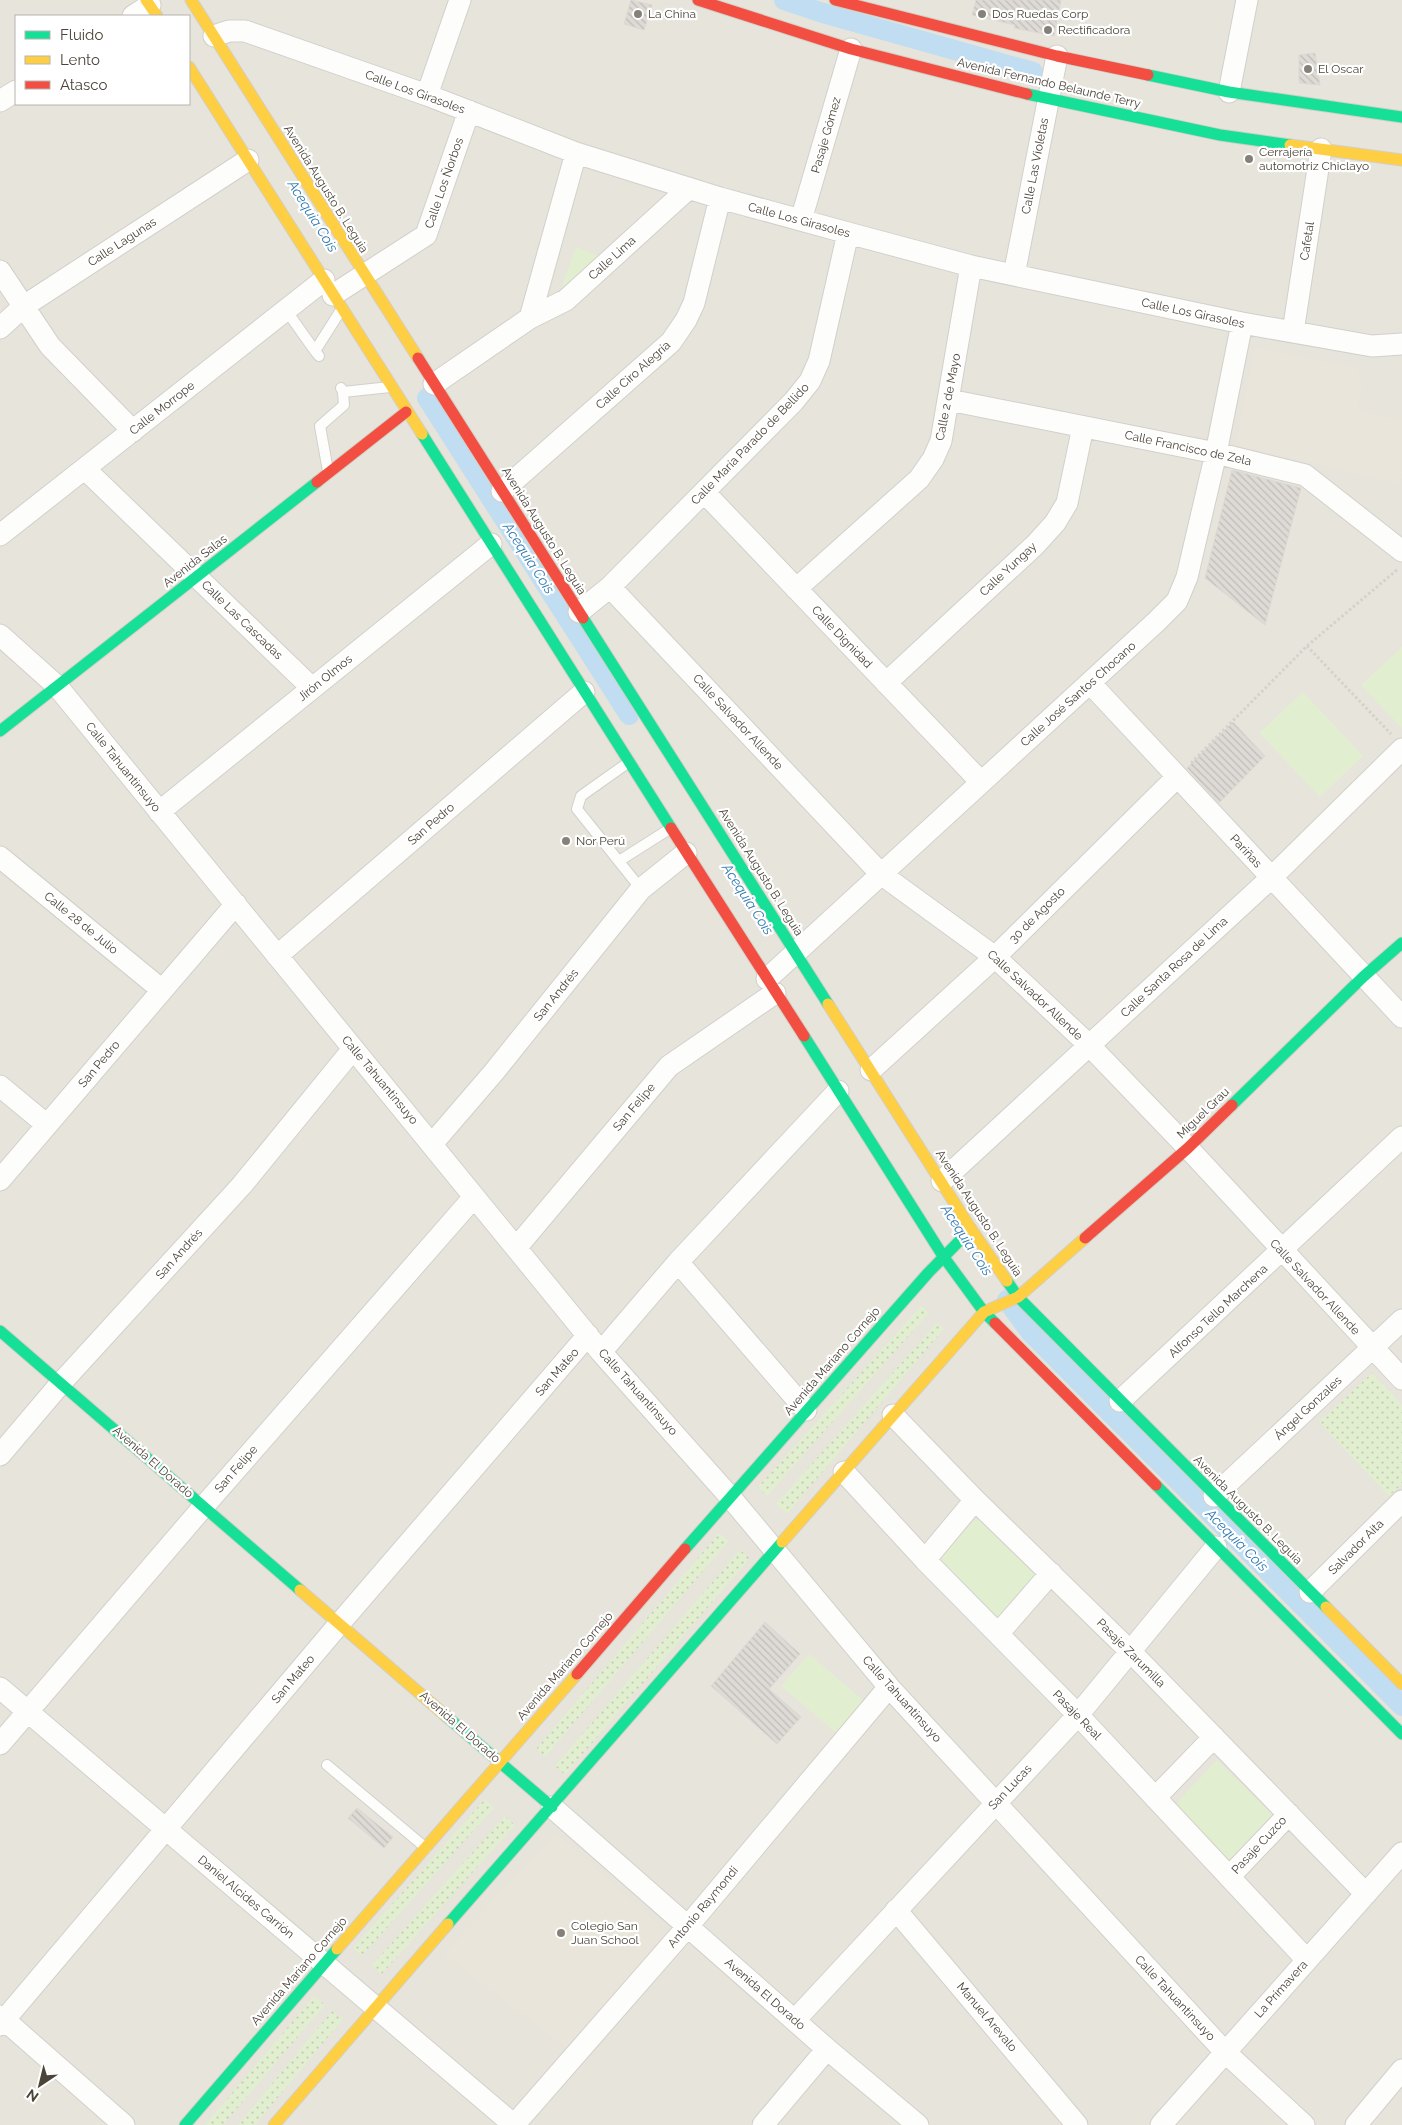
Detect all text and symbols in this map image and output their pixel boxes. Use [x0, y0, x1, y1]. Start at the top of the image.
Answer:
place label: La China [648, 7, 696, 21]
place label: Dos Ruedas Corp [992, 7, 1088, 21]
marker: La China [632, 8, 644, 20]
marker: Dos Ruedas Corp [976, 8, 988, 20]
legend [15, 15, 190, 105]
place label: Rectificadora [1058, 23, 1130, 37]
marker: Rectificadora [1042, 24, 1054, 36]
text: Fluido [60, 26, 103, 44]
text: Lento [60, 51, 100, 69]
street label: Avenida Fernando Belaunde Terry [956, 55, 1143, 111]
place label: El Oscar [1318, 62, 1364, 76]
marker: El Oscar [1302, 63, 1314, 75]
street label: Calle Los Girasoles [363, 67, 467, 117]
text: Atasco [60, 76, 107, 94]
street label: Pasaje Gómez [808, 95, 844, 175]
street label: Calle Las Violetas [1019, 116, 1051, 215]
street label: Avenida Augusto B. Leguia [281, 123, 371, 255]
street label: Calle Los Ñorbos [422, 136, 466, 230]
place label: Cerrajería automotriz Chiclayo [1259, 145, 1369, 173]
marker: Cerrajería automotriz Chiclayo [1243, 153, 1255, 165]
water label: Acequia Cois [284, 176, 342, 255]
street label: Calle Los Girasoles [746, 200, 852, 240]
street label: Calle Lagunas [85, 215, 159, 269]
street label: Cafetal [1297, 220, 1317, 262]
street label: Calle Lima [586, 233, 638, 283]
street label: Calle Los Girasoles [1140, 295, 1246, 331]
street label: Calle Ciro Alegría [593, 338, 673, 412]
street label: Calle 2 de Mayo [933, 352, 963, 442]
street label: Calle Morrope [127, 378, 197, 438]
street label: Calle María Parado de Bellido [688, 380, 812, 508]
street label: Calle Francisco de Zela [1123, 428, 1253, 468]
street label: Avenida Augusto B. Leguia [499, 465, 589, 597]
water label: Acequia Cois [500, 519, 558, 597]
street label: Avenida Salas [160, 532, 230, 590]
street label: Calle Yungay [977, 539, 1040, 599]
street label: Calle Las Cascadas [199, 578, 286, 662]
street label: Calle Dignidad [809, 603, 875, 671]
street label: Calle José Santos Chocano [1018, 639, 1138, 749]
street label: Jirón Olmos [295, 652, 355, 704]
street label: Calle Salvador Allende [690, 671, 786, 773]
street label: Calle Tahuantinsuyo [83, 719, 163, 815]
street label: San Pedro [405, 800, 457, 848]
street label: Avenida Augusto B. Leguia [716, 806, 806, 938]
street label: Pariñas [1227, 832, 1265, 871]
place label: Nor Perú [576, 834, 625, 848]
marker: Nor Perú [560, 835, 572, 847]
water label: Acequia Cois [719, 860, 777, 938]
street label: 30 de Agosto [1006, 884, 1068, 946]
street label: Calle 28 de Julio [41, 889, 121, 957]
street label: Calle Santa Rosa de Lima [1118, 914, 1230, 1020]
street label: Calle Salvador Allende [984, 947, 1086, 1043]
street label: San Andrés [531, 966, 581, 1024]
street label: Calle Tahuantinsuyo [339, 1033, 421, 1127]
street label: San Pedro [75, 1038, 123, 1090]
street label: San Felipe [610, 1080, 658, 1134]
street label: Miguel Grau [1174, 1085, 1232, 1141]
street label: Avenida Augusto B. Leguia [933, 1147, 1025, 1279]
water label: Acequia Cois [938, 1201, 996, 1279]
street label: San Andrés [153, 1226, 205, 1282]
street label: Calle Salvador Allende [1267, 1236, 1363, 1338]
street label: Alfonso Tello Marchena [1166, 1262, 1270, 1360]
street label: Avenida Mariano Cornejo [781, 1304, 883, 1418]
street label: San Mateo [532, 1345, 582, 1399]
street label: Calle Tahuantinsuyo [596, 1346, 680, 1438]
street label: Ángel Gonzales [1271, 1373, 1345, 1443]
street label: Avenida El Dorado [110, 1423, 196, 1501]
street label: San Felipe [212, 1443, 260, 1495]
street label: Avenida Augusto B. Leguia [1191, 1453, 1305, 1567]
water label: Acequia Cois [1202, 1505, 1272, 1575]
street label: Salvador Aita [1326, 1517, 1386, 1577]
street label: Avenida Mariano Cornejo [514, 1609, 616, 1723]
street label: Pasaje Zarumilla [1094, 1616, 1168, 1690]
street label: San Mateo [269, 1652, 317, 1706]
street label: Calle Tahuantinsuyo [860, 1653, 944, 1745]
street label: Pasaje Real [1050, 1687, 1105, 1743]
street label: Avenida El Dorado [417, 1688, 503, 1766]
street label: San Lucas [985, 1761, 1035, 1813]
street label: Pasaje Cuzco [1229, 1813, 1289, 1877]
street label: Daniel Alcides Carrión [195, 1853, 297, 1941]
street label: Antonio Raymondi [665, 1864, 741, 1950]
street label: Avenida Mariano Cornejo [248, 1914, 350, 2028]
place label: Colegio San Juan School [571, 1919, 640, 1947]
marker: Colegio San Juan School [555, 1927, 567, 1939]
street label: Calle Tahuantinsuyo [1132, 1953, 1218, 2043]
street label: Avenida El Dorado [722, 1955, 808, 2033]
street label: La Primavera [1252, 1957, 1310, 2021]
street label: Manuel Arevalo [954, 1980, 1020, 2054]
north arrow [15, 2060, 65, 2110]
text: N [24, 2086, 42, 2105]

